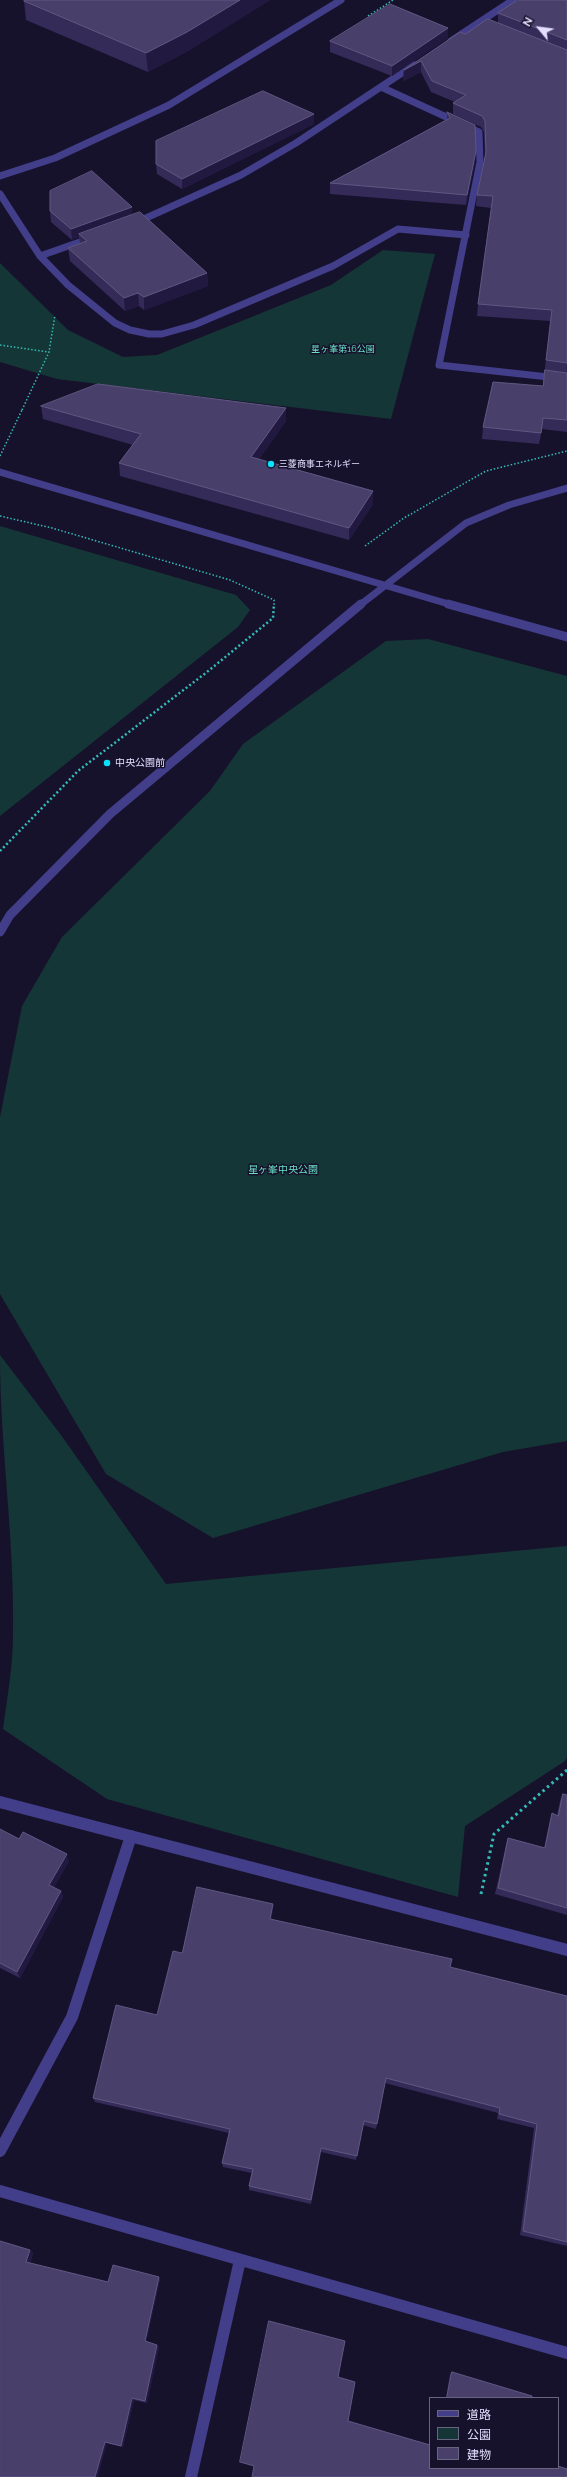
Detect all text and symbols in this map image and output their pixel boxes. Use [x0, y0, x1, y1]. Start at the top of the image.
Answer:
north arrow [519, 8, 559, 48]
text: N [520, 15, 536, 29]
park label: 星ヶ峯第16公園 [311, 344, 375, 354]
marker: 三菱商事エネルギー [266, 459, 276, 469]
place label: 三菱商事エネルギー [279, 459, 360, 469]
place label: 中央公園前 [115, 757, 165, 769]
marker: 中央公園前 [102, 758, 112, 768]
park label: 星ヶ峯中央公園 [248, 1164, 318, 1176]
legend [429, 2397, 559, 2469]
text: 道路 [467, 2408, 491, 2422]
text: 公園 [467, 2428, 491, 2442]
text: 建物 [467, 2448, 491, 2462]

